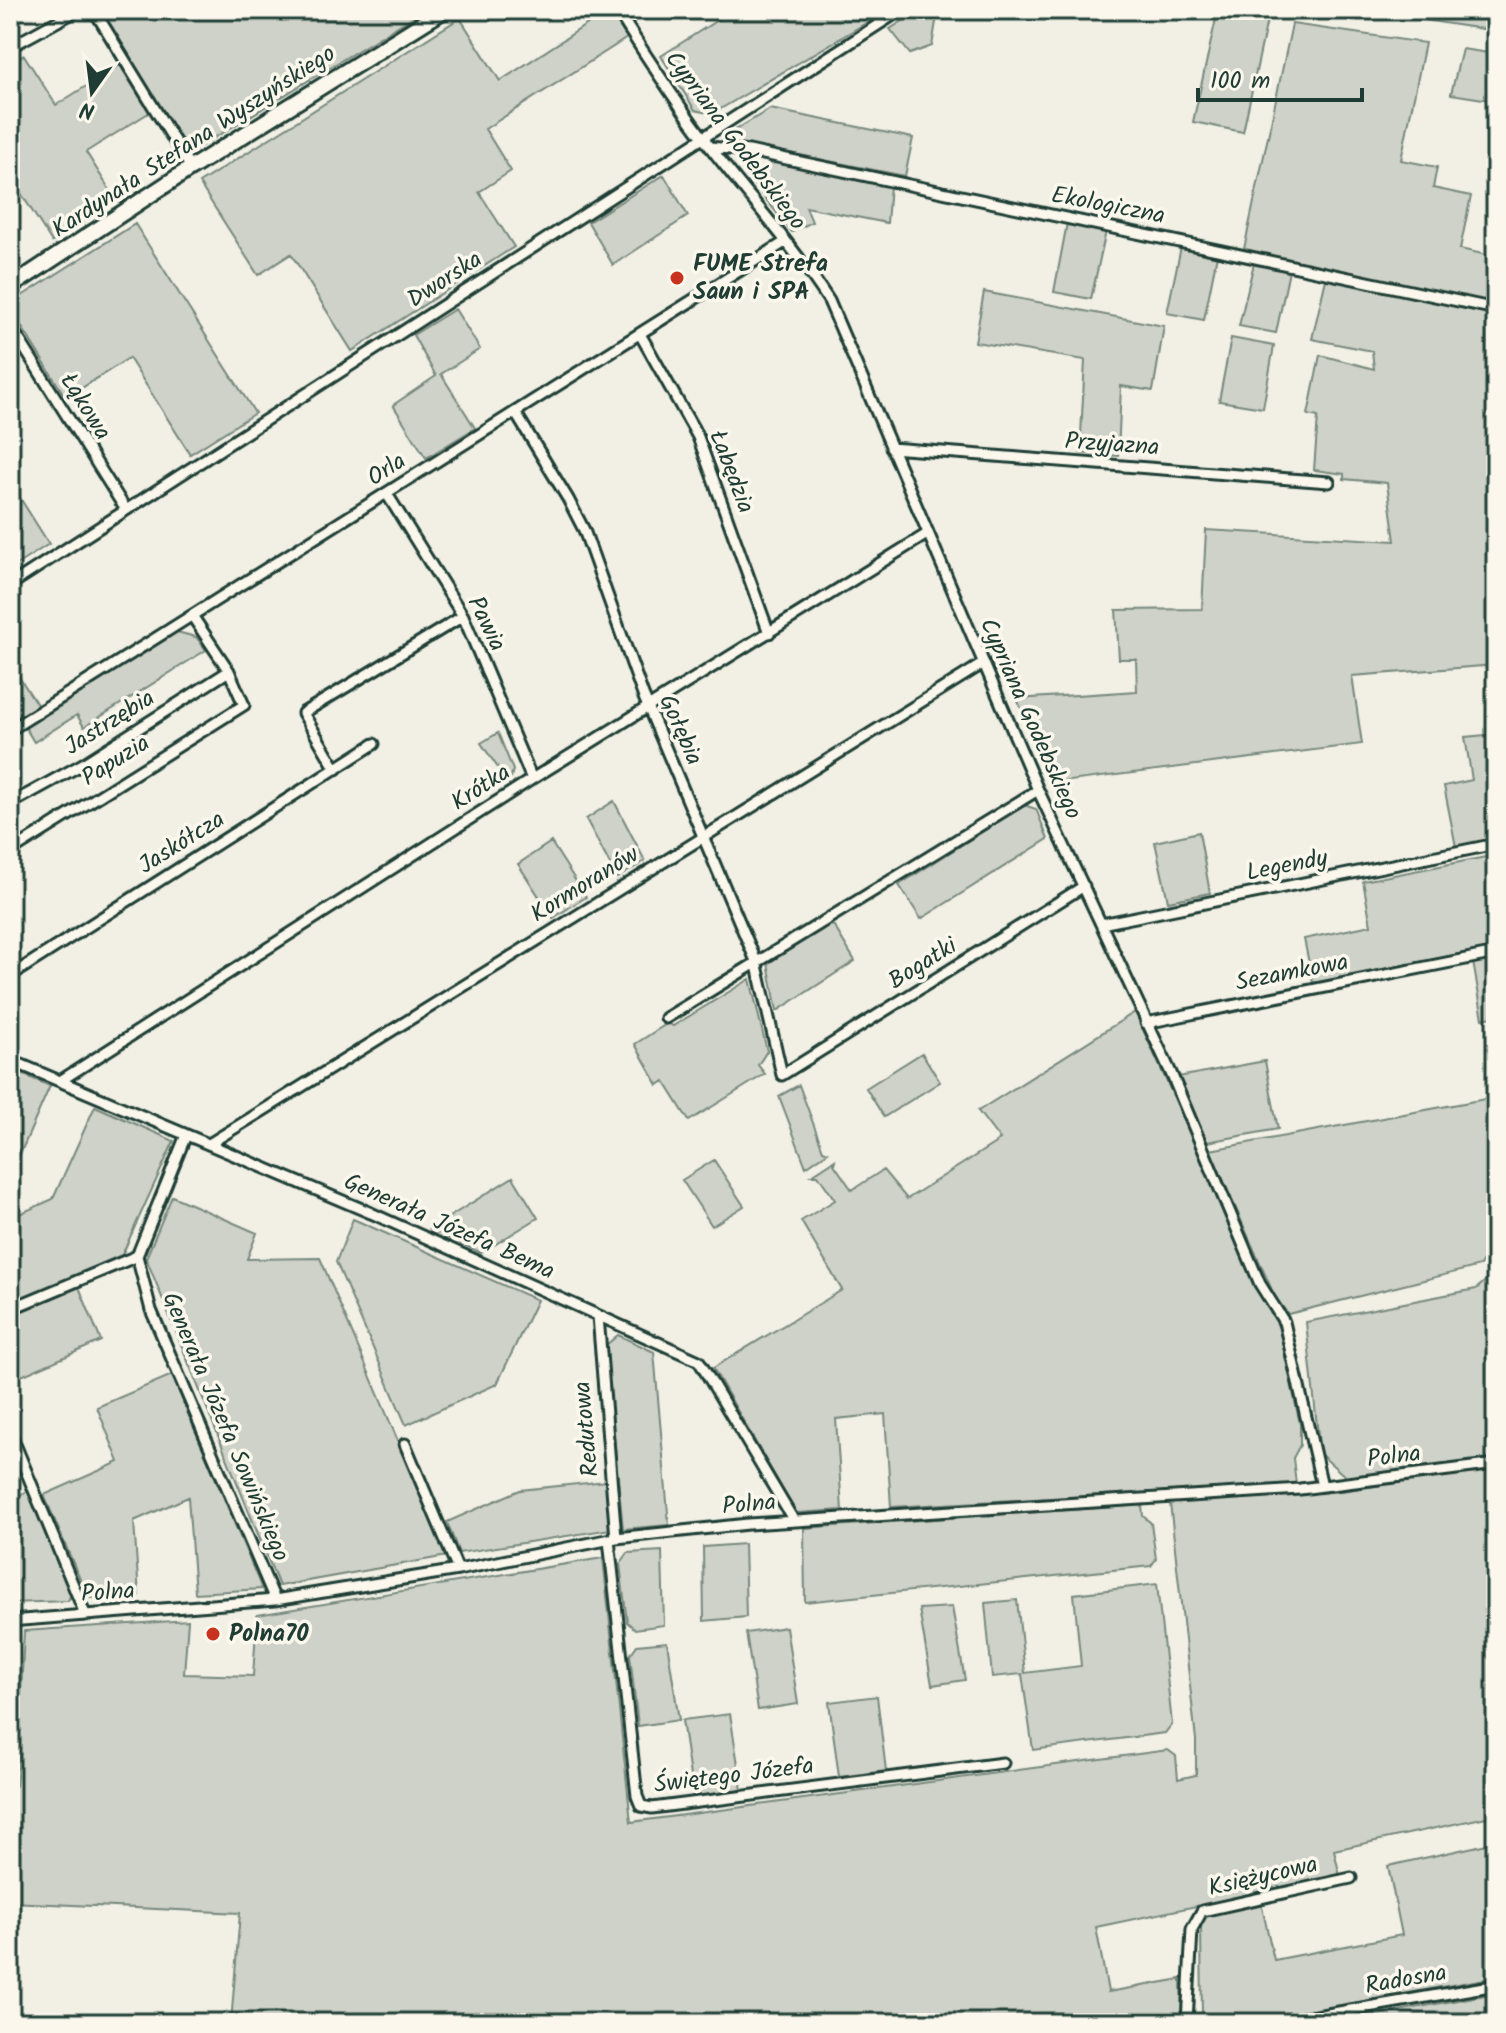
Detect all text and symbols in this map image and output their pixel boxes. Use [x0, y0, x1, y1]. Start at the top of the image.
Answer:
street label: Kardynała Stefana Wyszyńskiego [44, 35, 344, 249]
street label: Cypriana Godebskiego [654, 43, 816, 239]
north arrow [52, 52, 132, 132]
scale bar [1198, 52, 1362, 102]
text: 100 m [1210, 62, 1270, 101]
text: N [77, 90, 99, 128]
street label: Ekologiczna [1048, 176, 1168, 236]
street label: Dworska [399, 241, 491, 319]
place label: FUME Strefa Saun i SPA [693, 245, 828, 312]
marker: FUME Strefa Saun i SPA [668, 269, 686, 287]
street label: Łąkowa [49, 366, 121, 448]
street label: Przyjazna [1063, 422, 1161, 468]
street label: Łabędzia [697, 425, 765, 519]
street label: Orla [360, 443, 414, 497]
street label: Pawia [456, 590, 516, 658]
street label: Cypriana Godebskiego [968, 612, 1092, 826]
street label: Jastrzębia [57, 680, 163, 766]
street label: Gołębia [647, 688, 713, 772]
street label: Papuzia [74, 725, 158, 797]
street label: Krótka [443, 754, 519, 822]
street label: Jaskółcza [131, 801, 233, 885]
street label: Kormoranów [523, 836, 648, 934]
street label: Legendy [1243, 839, 1332, 893]
street label: Bogatki [881, 927, 966, 1000]
street label: Sezamkowa [1232, 943, 1352, 1003]
street label: Generała Józefa Bema [337, 1163, 561, 1291]
street label: Generała Józefa Sowińskiego [150, 1286, 300, 1568]
street label: Redutowa [563, 1380, 611, 1478]
street label: Polna [1365, 1434, 1423, 1480]
street label: Polna [720, 1483, 778, 1527]
street label: Polna [80, 1572, 136, 1614]
place label: Polna70 [229, 1615, 309, 1654]
marker: Polna70 [204, 1625, 222, 1643]
street label: Świętego Józefa [652, 1747, 816, 1805]
street label: Księżycowa [1204, 1845, 1322, 1909]
street label: Radosna [1362, 1954, 1450, 2006]

